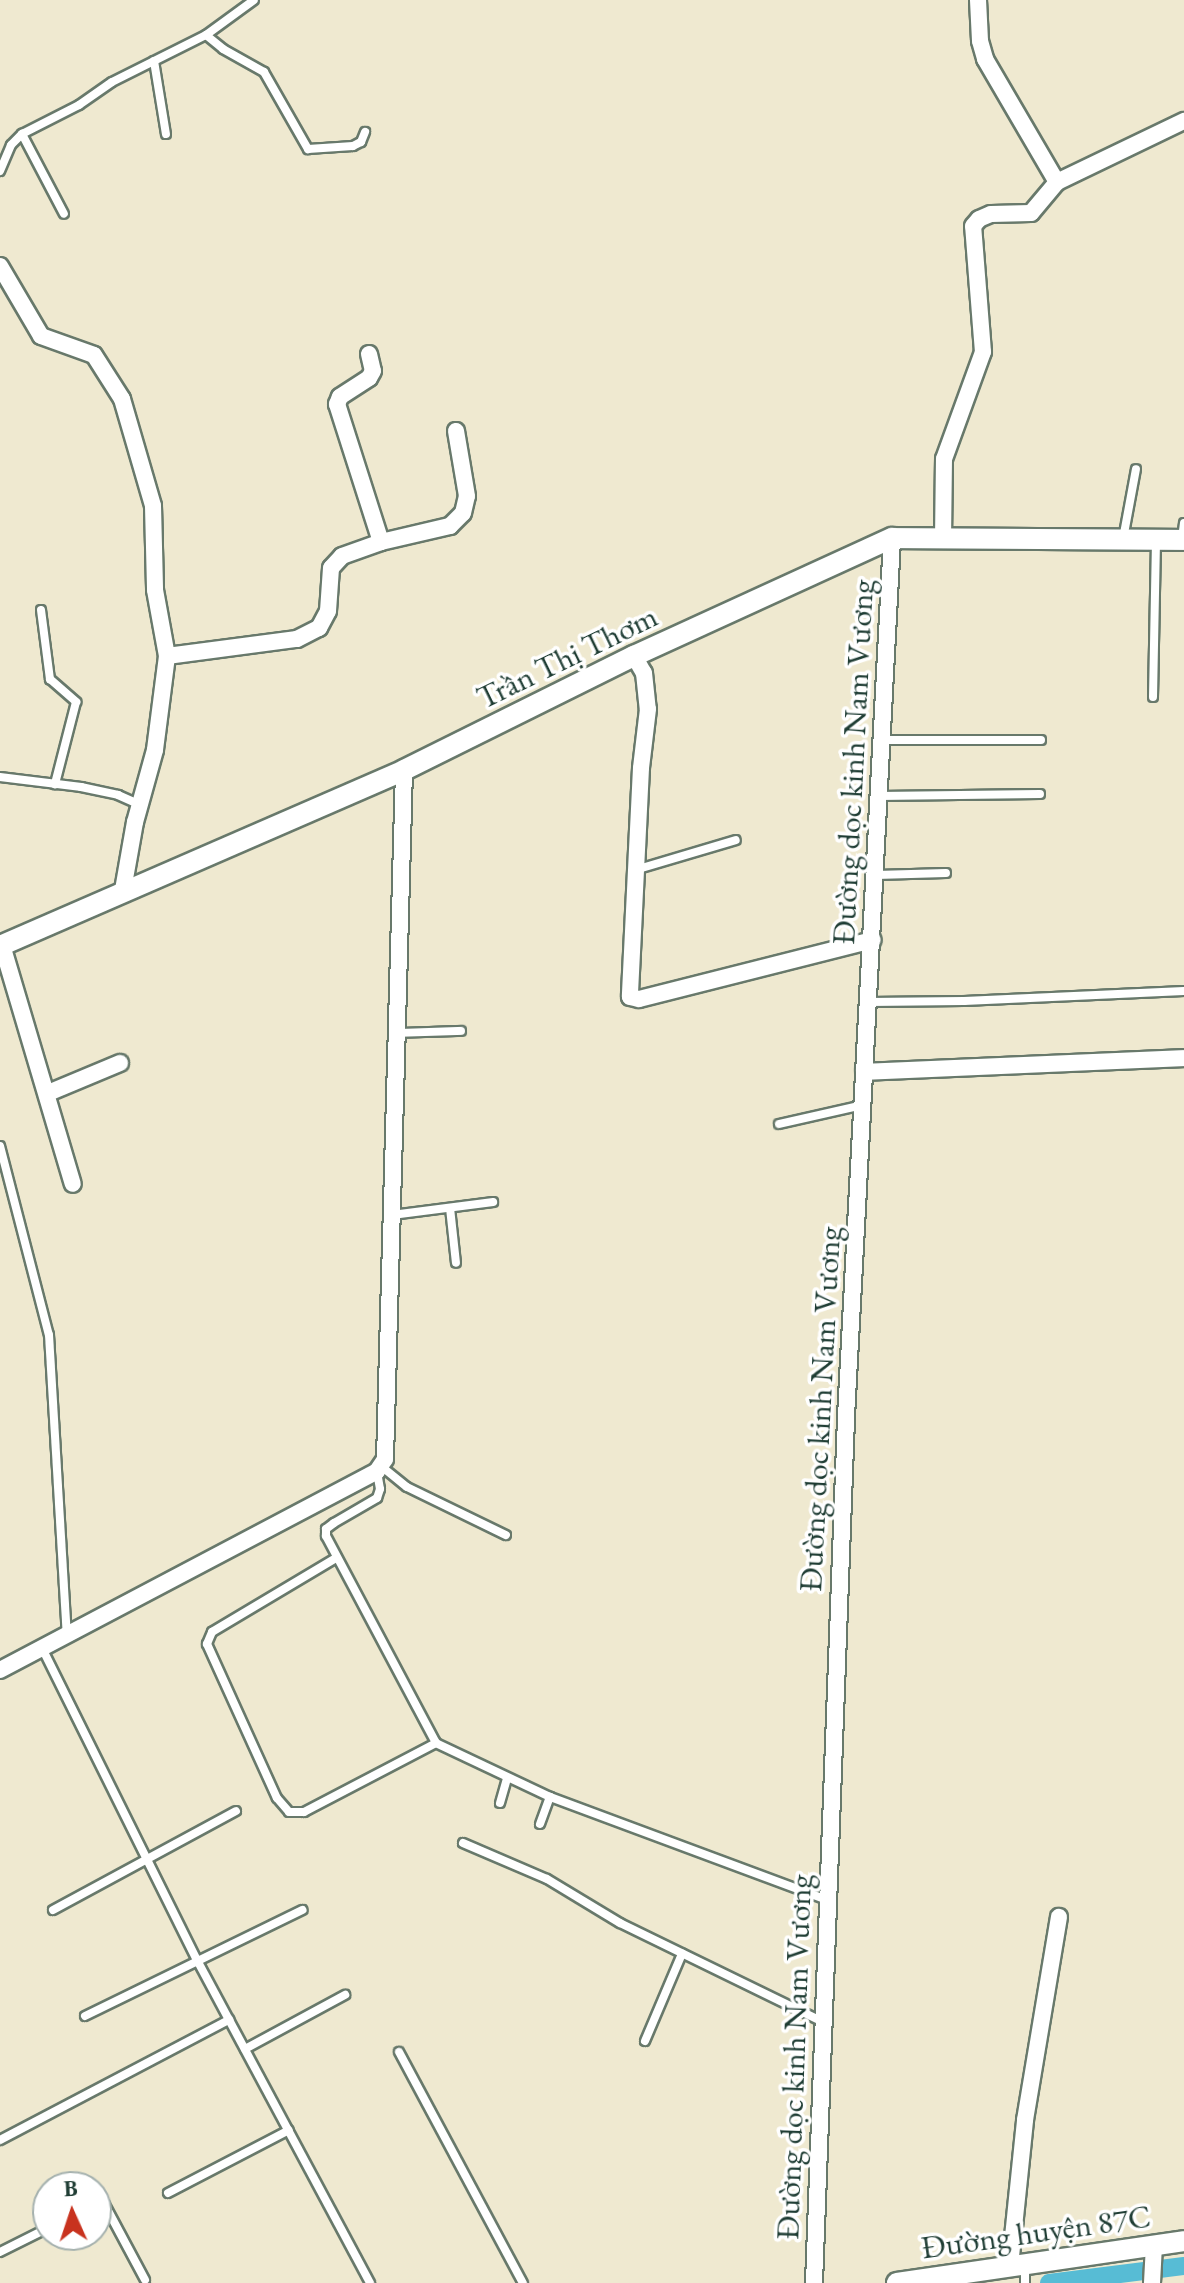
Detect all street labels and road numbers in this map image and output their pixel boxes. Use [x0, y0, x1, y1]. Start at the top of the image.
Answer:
street label: Đường dọc kinh Nam Vương [824, 579, 882, 945]
street label: Trần Thị Thơm [470, 597, 664, 717]
street label: Đường dọc kinh Nam Vương [791, 1226, 849, 1592]
street label: Đường dọc kinh Nam Vương [768, 1874, 820, 2240]
street label: Đường huyện 87C [919, 2197, 1153, 2267]

